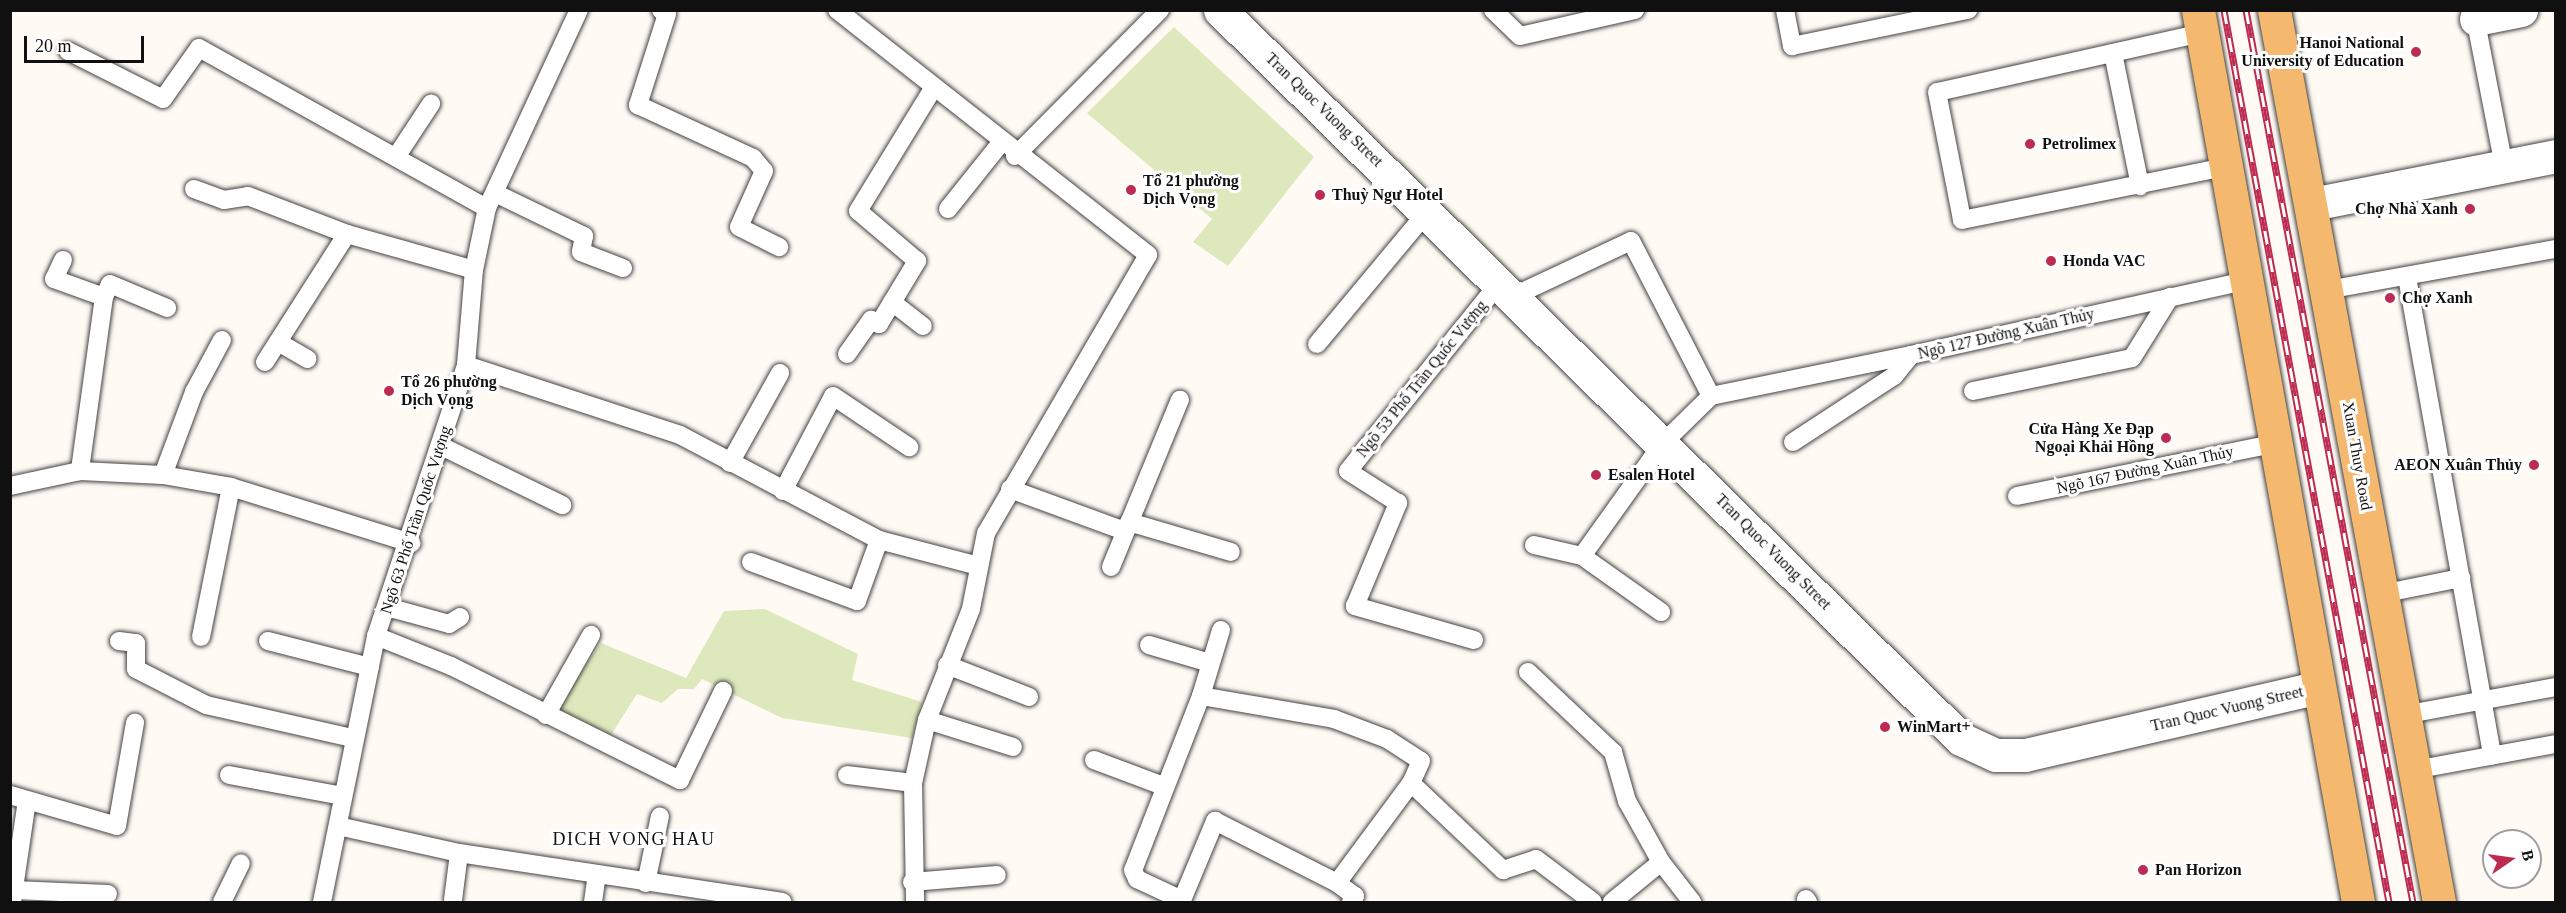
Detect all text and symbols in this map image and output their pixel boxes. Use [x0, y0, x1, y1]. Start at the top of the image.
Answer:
scale bar [27, 24, 147, 62]
place label: Hanoi National University of Education [2241, 33, 2404, 71]
text: 20 m [35, 36, 72, 56]
marker: Hanoi National University of Education [2409, 45, 2423, 59]
street label: Tran Quoc Vuong Street [1261, 49, 1387, 171]
place label: Petrolimex [2042, 134, 2116, 154]
marker: Petrolimex [2023, 137, 2037, 151]
place label: Tổ 21 phường Dịch Vọng [1143, 171, 1239, 209]
marker: Tổ 21 phường Dịch Vọng [1124, 183, 1138, 197]
place label: Thuỳ Ngư Hotel [1332, 185, 1443, 205]
marker: Thuỳ Ngư Hotel [1313, 188, 1327, 202]
place label: Chợ Nhà Xanh [2355, 199, 2458, 219]
marker: Chợ Nhà Xanh [2463, 202, 2477, 216]
place label: Honda VAC [2063, 251, 2146, 271]
marker: Honda VAC [2044, 254, 2058, 268]
place label: Chợ Xanh [2402, 288, 2473, 308]
marker: Chợ Xanh [2383, 291, 2397, 305]
street label: Ngõ 53 Phố Trần Quốc Vượng [1352, 296, 1492, 462]
street label: Ngõ 127 Đường Xuân Thủy [1916, 304, 2096, 364]
place label: Tổ 26 phường Dịch Vọng [401, 372, 497, 410]
marker: Tổ 26 phường Dịch Vọng [382, 384, 396, 398]
street label: Xuan Thuy Road [2338, 400, 2376, 512]
place label: Cửa Hàng Xe Đạp Ngoại Khải Hồng [2028, 419, 2154, 457]
street label: Ngõ 63 Phố Trần Quốc Vượng [376, 423, 456, 617]
marker: Cửa Hàng Xe Đạp Ngoại Khải Hồng [2159, 431, 2173, 445]
street label: Ngõ 167 Đường Xuân Thủy [2055, 442, 2235, 498]
place label: AEON Xuân Thủy [2394, 455, 2522, 475]
marker: AEON Xuân Thủy [2527, 458, 2541, 472]
place label: Esalen Hotel [1608, 465, 1695, 485]
marker: Esalen Hotel [1589, 468, 1603, 482]
street label: Tran Quoc Vuong Street [1711, 490, 1835, 614]
street label: Tran Quoc Vuong Street [2149, 682, 2305, 736]
place label: WinMart+ [1897, 717, 1971, 737]
marker: WinMart+ [1878, 720, 1892, 734]
district label: DICH VONG HAU [552, 828, 716, 850]
north arrow [2482, 829, 2542, 889]
text: B [2519, 848, 2538, 862]
place label: Pan Horizon [2155, 860, 2242, 880]
marker: Pan Horizon [2136, 863, 2150, 877]

